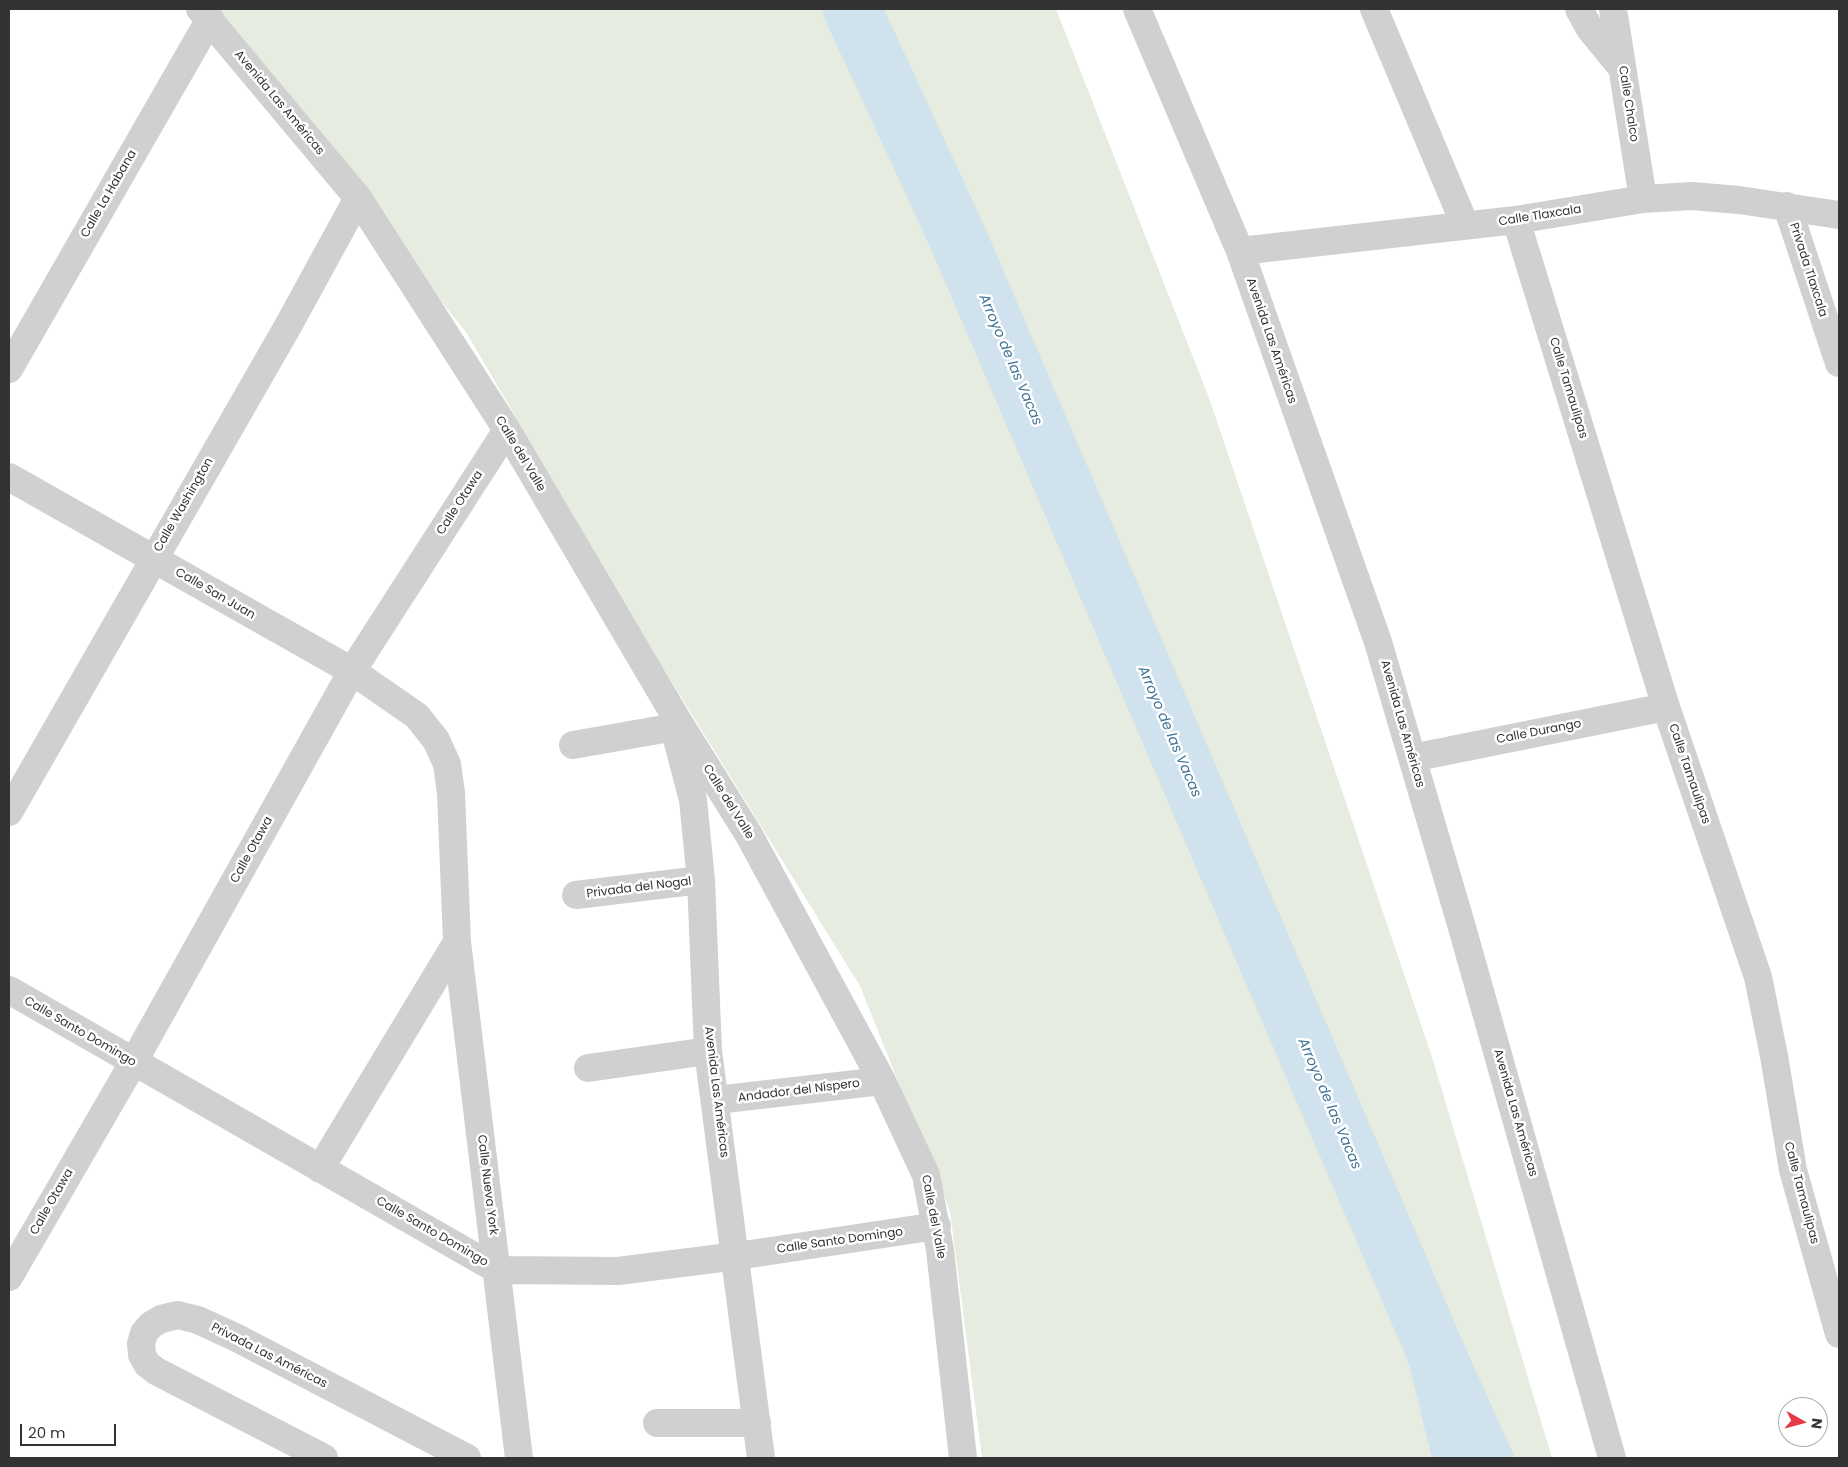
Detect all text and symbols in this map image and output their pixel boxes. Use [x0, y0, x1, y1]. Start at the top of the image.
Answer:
street label: Avenida Las Américas [231, 48, 327, 158]
street label: Calle Chalco [1615, 65, 1641, 143]
street label: Calle La Habana [78, 148, 140, 240]
street label: Calle Tlaxcala [1498, 202, 1582, 230]
street label: Privada Tlaxcala [1786, 221, 1830, 319]
street label: Avenida Las Américas [1243, 276, 1299, 406]
water label: Arroyo de las Vacas [975, 292, 1045, 428]
street label: Calle Tamaulipas [1546, 336, 1590, 440]
street label: Calle del Valle [492, 414, 548, 494]
street label: Calle Washington [151, 455, 217, 555]
street label: Calle Otawa [434, 468, 486, 538]
street label: Calle San Juan [173, 565, 257, 623]
street label: Avenida Las Américas [1377, 659, 1427, 789]
water label: Arroyo de las Vacas [1134, 664, 1204, 800]
street label: Calle Durango [1495, 717, 1583, 747]
street label: Calle Tamaulipas [1665, 722, 1713, 826]
street label: Calle del Valle [699, 762, 757, 842]
street label: Calle Otawa [228, 814, 276, 886]
street label: Privada del Nogal [586, 874, 692, 902]
street label: Calle Santo Domingo [21, 994, 139, 1070]
street label: Avenida Las Américas [701, 1026, 731, 1158]
water label: Arroyo de las Vacas [1294, 1036, 1364, 1172]
street label: Avenida Las Américas [1490, 1048, 1540, 1178]
street label: Andador del Níspero [737, 1076, 861, 1106]
street label: Calle Nueva York [474, 1134, 500, 1236]
street label: Calle Tamaulipas [1780, 1140, 1822, 1246]
street label: Calle Otawa [27, 1166, 77, 1238]
street label: Calle del Valle [918, 1174, 948, 1260]
street label: Calle Santo Domingo [373, 1194, 491, 1270]
street label: Calle Santo Domingo [776, 1225, 904, 1257]
street label: Privada Las Américas [209, 1320, 329, 1392]
north arrow [1778, 1397, 1828, 1447]
scale bar [22, 1414, 119, 1446]
text: N [1806, 1417, 1827, 1430]
text: 20 m [28, 1422, 66, 1443]

